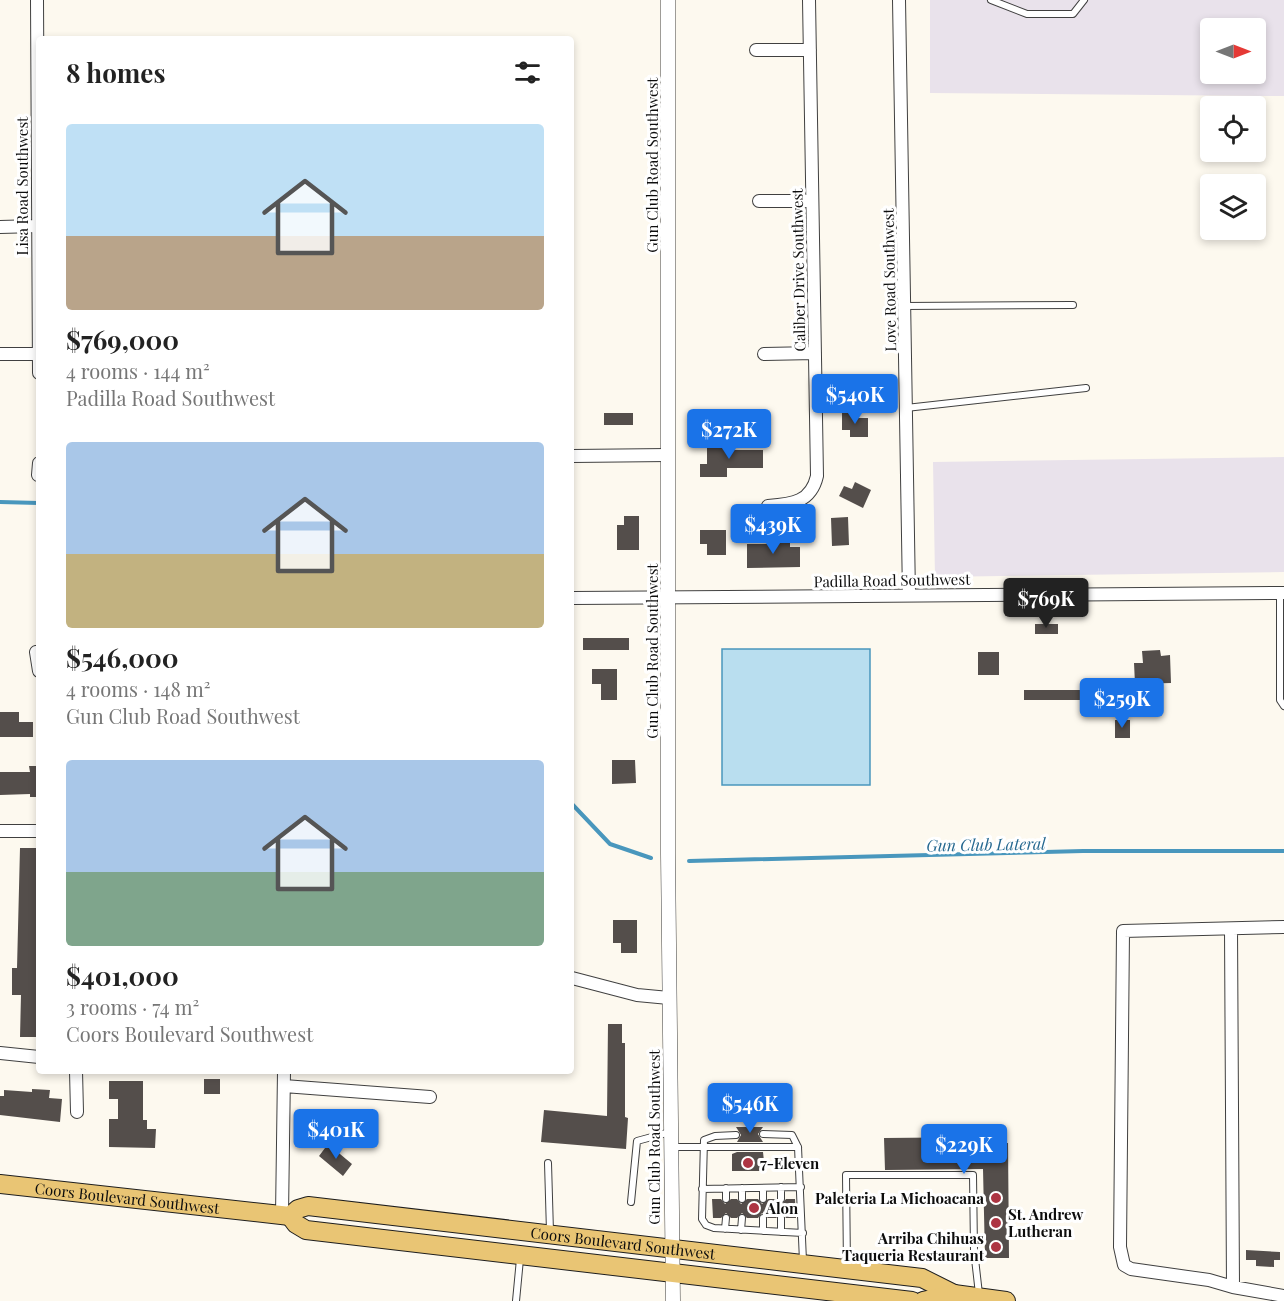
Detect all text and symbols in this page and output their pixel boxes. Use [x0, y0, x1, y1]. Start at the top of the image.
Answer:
north arrow [1200, 18, 1266, 84]
map controls [1200, 18, 1266, 240]
text: 8 homes [66, 55, 165, 90]
icon: filters [511, 56, 544, 89]
street label: Gun Club Road Southwest [642, 77, 662, 253]
button: locate [1200, 96, 1266, 162]
street label: Lisa Road Southwest [12, 116, 32, 255]
icon: home [251, 163, 359, 271]
button: layers [1200, 174, 1266, 240]
street label: Caliber Drive Southwest [787, 188, 809, 352]
street label: Love Road Southwest [878, 207, 900, 352]
text: $769,000 [66, 322, 179, 357]
text: 4 rooms · 144 m² [66, 357, 210, 384]
pin: $540K [813, 374, 897, 425]
text: $540K [826, 380, 884, 407]
text: Padilla Road Southwest [66, 384, 275, 411]
pin: $272K [687, 409, 771, 460]
text: $272K [701, 415, 757, 442]
icon: home [251, 481, 359, 589]
pin: $439K [731, 504, 815, 555]
text: $439K [745, 510, 801, 537]
street label: Gun Club Road Southwest [642, 563, 662, 739]
street label: Padilla Road Southwest [813, 569, 971, 591]
pin: $769K [1004, 578, 1088, 629]
text: $769K [1017, 584, 1075, 611]
text: $546,000 [66, 640, 179, 675]
text: 4 rooms · 148 m² [66, 675, 210, 702]
pin: $259K [1080, 678, 1164, 729]
text: $259K [1094, 684, 1150, 711]
text: Gun Club Road Southwest [66, 702, 300, 729]
icon: home [251, 799, 359, 907]
water label: Gun Club Lateral [926, 832, 1046, 856]
text: $401,000 [66, 958, 179, 993]
text: 3 rooms · 74 m² [66, 993, 199, 1020]
text: Coors Boulevard Southwest [66, 1020, 313, 1047]
street label: Gun Club Road Southwest [644, 1049, 664, 1225]
pin: $546K [708, 1083, 792, 1134]
text: $546K [722, 1089, 778, 1116]
pin: $401K [294, 1109, 378, 1160]
text: $401K [308, 1115, 364, 1142]
pin: $229K [922, 1124, 1006, 1175]
text: $229K [935, 1130, 993, 1157]
place label: 7-Eleven [760, 1153, 820, 1173]
marker: 7-Eleven [741, 1156, 755, 1170]
street label: Coors Boulevard Southwest [34, 1178, 221, 1218]
place label: Paleteria La Michoacana [815, 1188, 984, 1208]
marker: Paleteria La Michoacana [989, 1191, 1003, 1205]
place label: Alon [765, 1198, 799, 1218]
marker: Alon [747, 1201, 761, 1215]
place label: St. Andrew Lutheran [1008, 1204, 1083, 1241]
marker: St. Andrew Lutheran [989, 1216, 1003, 1230]
street label: Coors Boulevard Southwest [530, 1222, 717, 1264]
place label: Arriba Chihuas Taqueria Restaurant [842, 1228, 985, 1265]
marker: Arriba Chihuas Taqueria Restaurant [989, 1240, 1003, 1254]

